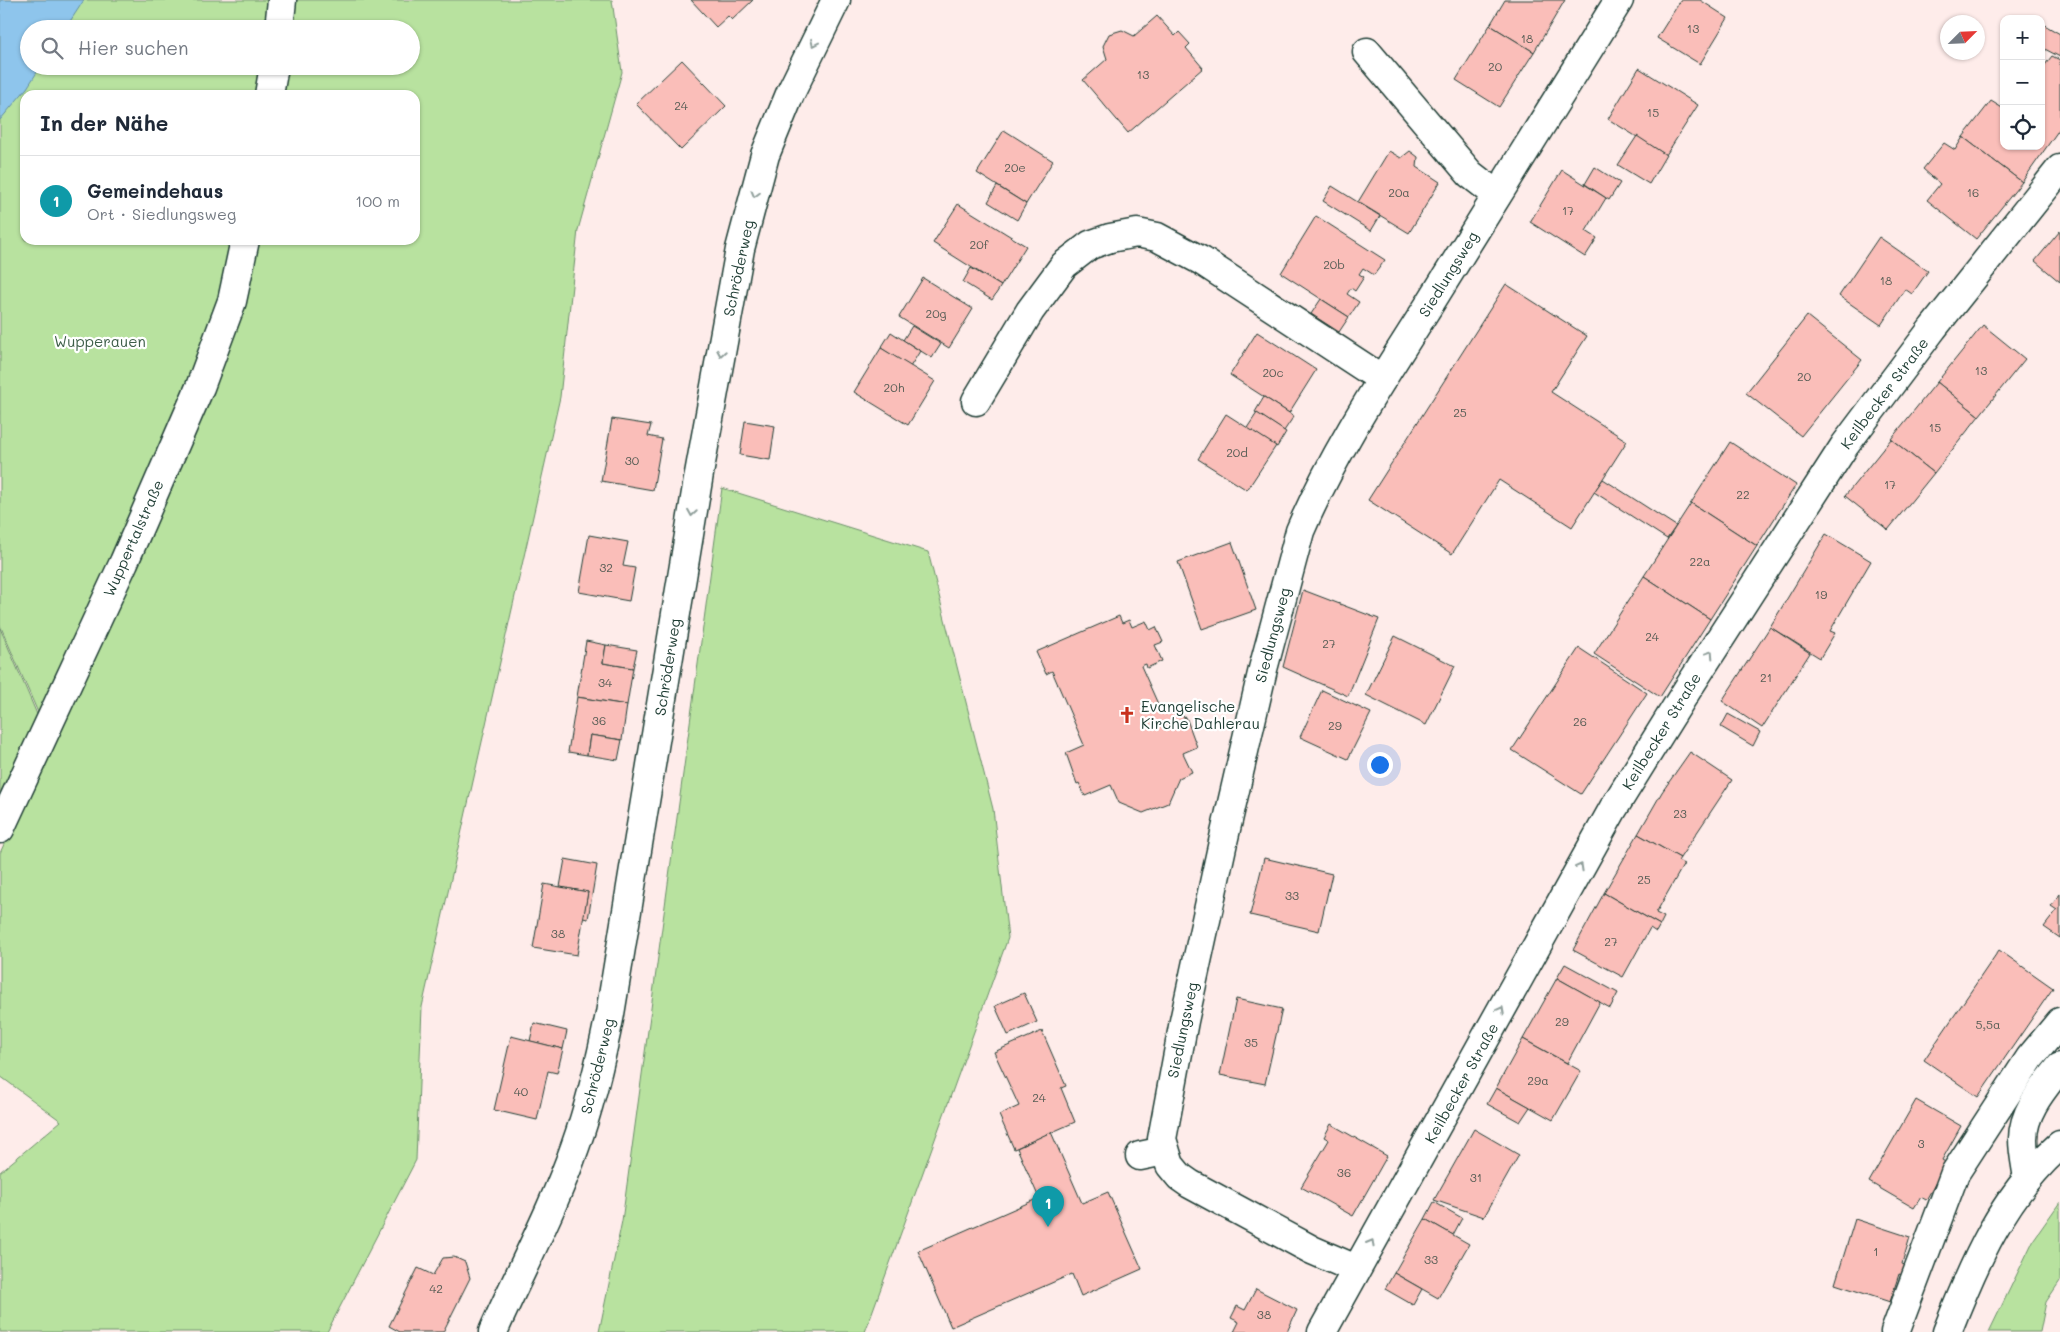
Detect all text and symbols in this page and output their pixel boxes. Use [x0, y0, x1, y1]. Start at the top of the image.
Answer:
north arrow [1940, 15, 1985, 60]
map controls [2000, 15, 2045, 150]
button: + [2000, 15, 2045, 60]
search box [20, 20, 420, 75]
house number: 13 [1687, 20, 1699, 36]
house number: 18 [1521, 30, 1533, 46]
icon: search [38, 34, 66, 62]
text: Hier suchen [78, 35, 189, 60]
one-way arrow [809, 38, 820, 47]
house number: 20 [1488, 58, 1503, 74]
button: − [2000, 60, 2045, 105]
house number: 13 [1137, 66, 1149, 82]
house number: 24 [674, 97, 688, 113]
house number: 15 [1647, 104, 1659, 120]
button: locate [2000, 105, 2045, 150]
text: In der Nähe [40, 109, 168, 136]
house number: 20e [1004, 159, 1026, 175]
text: Gemeindehaus [87, 178, 223, 203]
house number: 20a [1388, 184, 1410, 200]
house number: 16 [1967, 184, 1979, 200]
text: 1 [52, 190, 60, 211]
text: 100 m [355, 190, 400, 211]
one-way arrow [750, 190, 760, 198]
house number: 17 [1562, 202, 1574, 218]
text: Ort · Siedlungsweg [87, 203, 236, 224]
street label: Schröderweg [718, 218, 758, 318]
street label: Siedlungsweg [1414, 227, 1483, 321]
house number: 20f [970, 236, 989, 252]
house number: 20b [1323, 256, 1345, 272]
house number: 18 [1880, 272, 1892, 288]
house number: 20g [925, 305, 947, 321]
park label: Wupperauen [54, 331, 146, 351]
street label: Keilbecker Straße [1835, 333, 1933, 453]
one-way arrow [716, 349, 726, 357]
house number: 13 [1975, 362, 1987, 378]
house number: 20c [1262, 364, 1284, 380]
house number: 20 [1797, 368, 1812, 384]
house number: 20h [884, 379, 905, 395]
house number: 25 [1453, 404, 1467, 420]
house number: 15 [1929, 419, 1941, 435]
house number: 20d [1226, 444, 1248, 460]
house number: 30 [625, 452, 640, 468]
street label: Wuppertalstraße [98, 476, 168, 600]
house number: 17 [1884, 476, 1896, 492]
house number: 22 [1736, 486, 1750, 502]
one-way arrow [688, 509, 698, 517]
house number: 22a [1690, 553, 1710, 569]
house number: 32 [599, 559, 613, 575]
street label: Siedlungsweg [1250, 585, 1294, 685]
house number: 19 [1815, 586, 1827, 602]
street label: Schröderweg [649, 617, 685, 717]
house number: 24 [1645, 628, 1659, 644]
house number: 27 [1322, 635, 1336, 651]
one-way arrow [1704, 650, 1713, 660]
street label: Keilbecker Straße [1617, 669, 1705, 793]
house number: 21 [1760, 669, 1772, 685]
house number: 34 [598, 674, 612, 690]
place label: Evangelische Kirche Dahlerau [1141, 696, 1260, 733]
church icon: Evangelische Kirche Dahlerau [1117, 705, 1137, 725]
house number: 36 [592, 712, 606, 728]
house number: 26 [1573, 713, 1587, 729]
house number: 29 [1328, 717, 1342, 733]
your location [1367, 752, 1393, 778]
house number: 23 [1673, 805, 1687, 821]
one-way arrow [1574, 864, 1584, 873]
house number: 25 [1637, 871, 1651, 887]
house number: 33 [1285, 887, 1299, 903]
house number: 38 [551, 925, 565, 941]
house number: 27 [1604, 933, 1618, 949]
street label: Siedlungsweg [1162, 980, 1202, 1080]
one-way arrow [1495, 1006, 1505, 1015]
house number: 29 [1555, 1013, 1569, 1029]
street label: Schröderweg [575, 1016, 619, 1116]
house number: 5,5a [1975, 1016, 2001, 1032]
street label: Keilbecker Straße [1420, 1019, 1502, 1147]
house number: 35 [1244, 1034, 1258, 1050]
house number: 29a [1527, 1072, 1549, 1088]
house number: 40 [514, 1083, 529, 1099]
house number: 24 [1032, 1089, 1046, 1105]
house number: 3 [1917, 1135, 1925, 1151]
house number: 36 [1337, 1164, 1351, 1180]
house number: 31 [1470, 1169, 1482, 1185]
pin: 1 [1032, 1186, 1064, 1227]
one-way arrow [1364, 1240, 1374, 1249]
house number: 1 [1873, 1243, 1879, 1259]
house number: 33 [1424, 1251, 1438, 1267]
house number: 42 [429, 1280, 443, 1296]
house number: 38 [1257, 1306, 1271, 1322]

